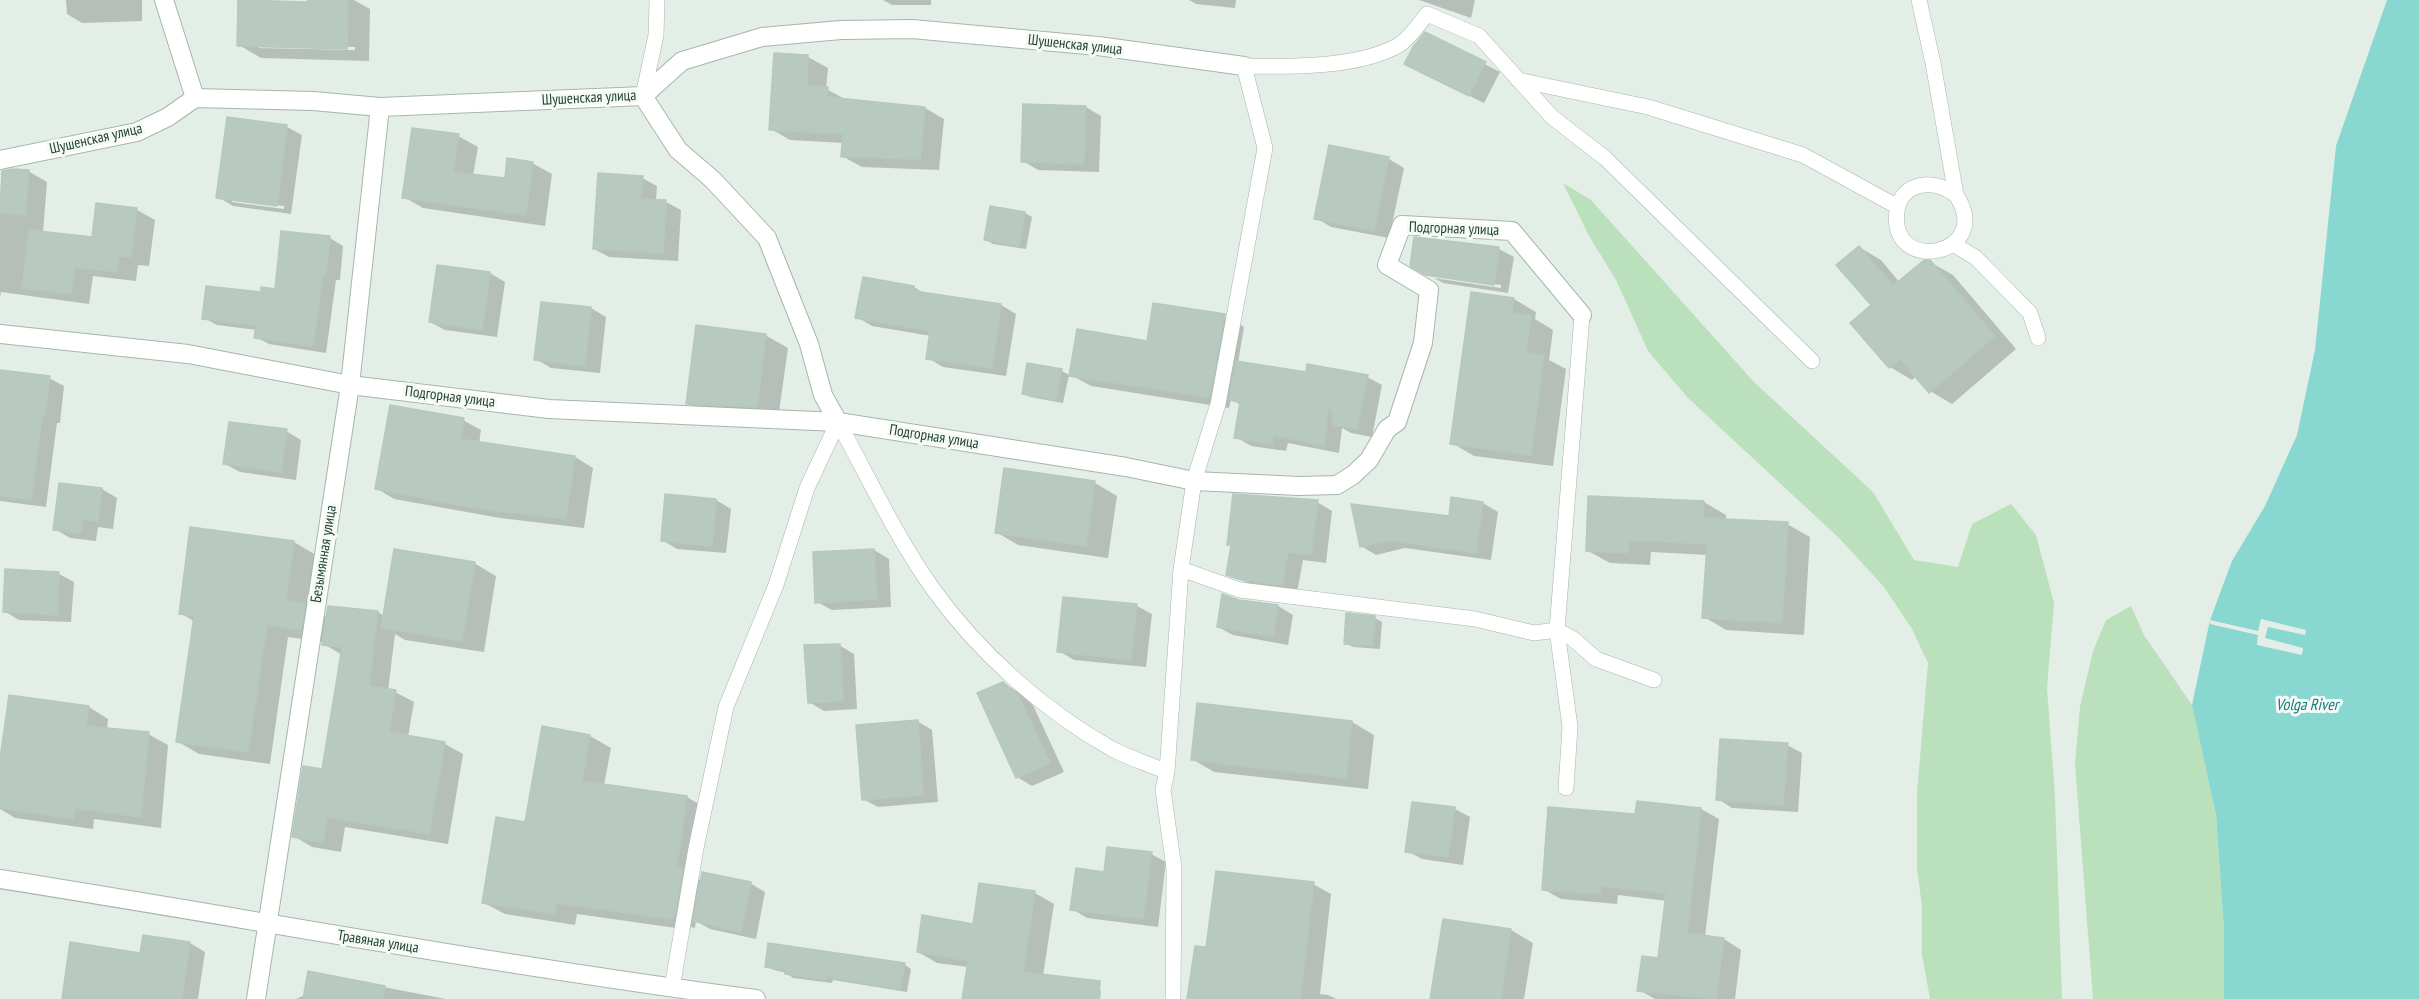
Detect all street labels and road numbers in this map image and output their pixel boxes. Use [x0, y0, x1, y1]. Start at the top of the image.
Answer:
street label: Шушенская улица [1027, 31, 1123, 59]
street label: Шушенская улица [541, 87, 637, 109]
street label: Шушенская улица [48, 120, 144, 158]
street label: Подгорная улица [1408, 218, 1500, 240]
street label: Подгорная улица [404, 383, 496, 411]
street label: Подгорная улица [888, 421, 980, 453]
street label: Безымянная улица [307, 504, 341, 604]
street label: Травяная улица [336, 927, 420, 957]

